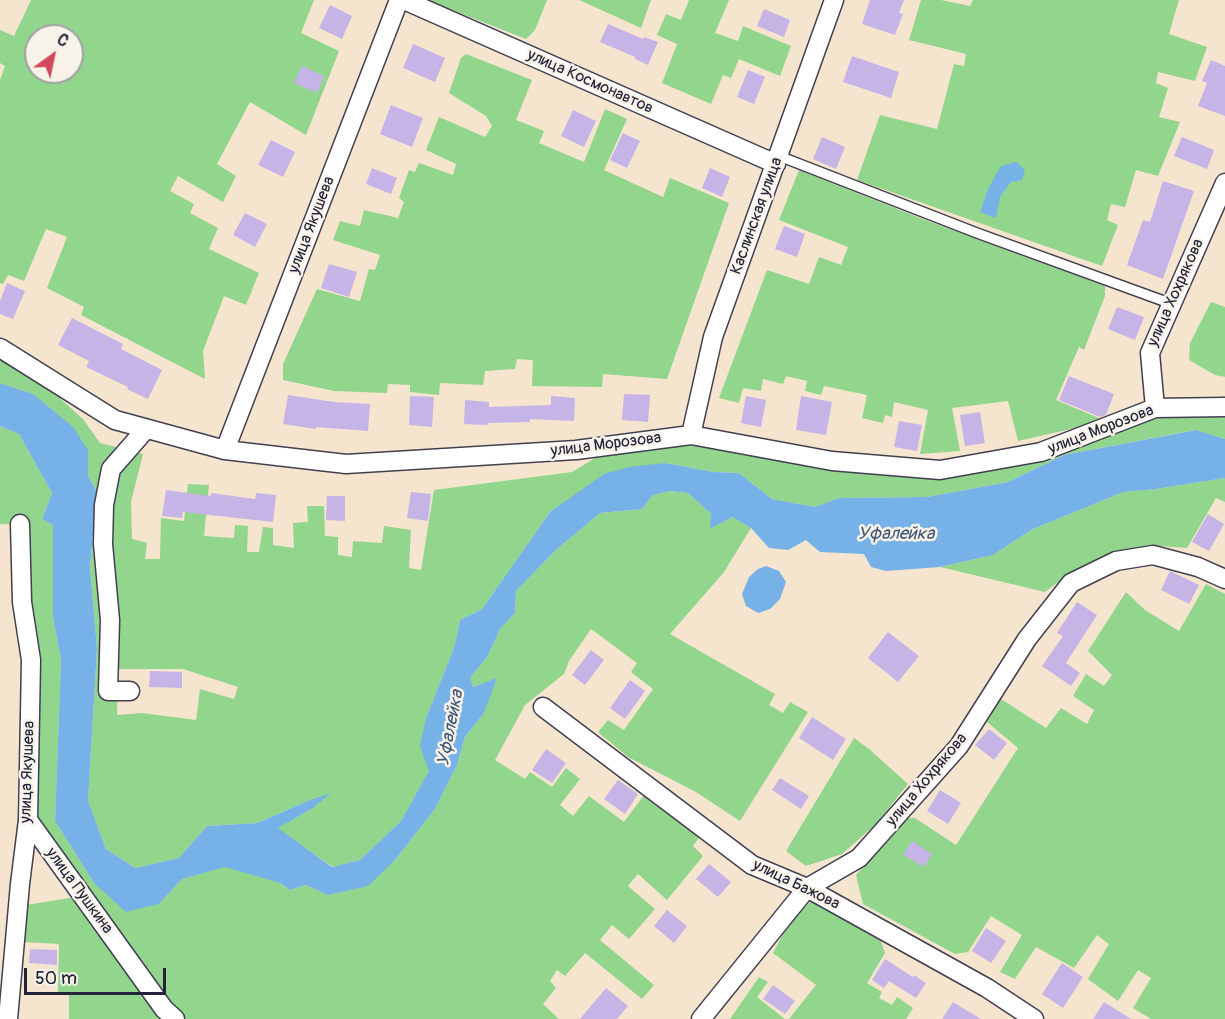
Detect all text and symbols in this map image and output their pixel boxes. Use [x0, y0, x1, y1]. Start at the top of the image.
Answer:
north arrow [24, 24, 84, 84]
text: С [53, 30, 72, 52]
street label: улица Космонавтов [524, 46, 656, 118]
street label: Каслинская улица [727, 155, 787, 277]
street label: улица Якушева [285, 174, 339, 276]
street label: улица Хохрякова [1144, 236, 1208, 350]
street label: улица Морозова [1046, 401, 1156, 459]
street label: улица Морозова [550, 429, 662, 461]
water label: Уфалейка [858, 523, 934, 545]
water label: Уфалейка [433, 688, 469, 768]
street label: улица Якушева [17, 721, 39, 823]
street label: улица Хохрякова [882, 730, 972, 830]
street label: улица Пушкина [41, 844, 117, 938]
street label: улица Бажова [749, 856, 843, 914]
scale bar [27, 956, 170, 994]
text: 50 m [35, 967, 77, 990]

